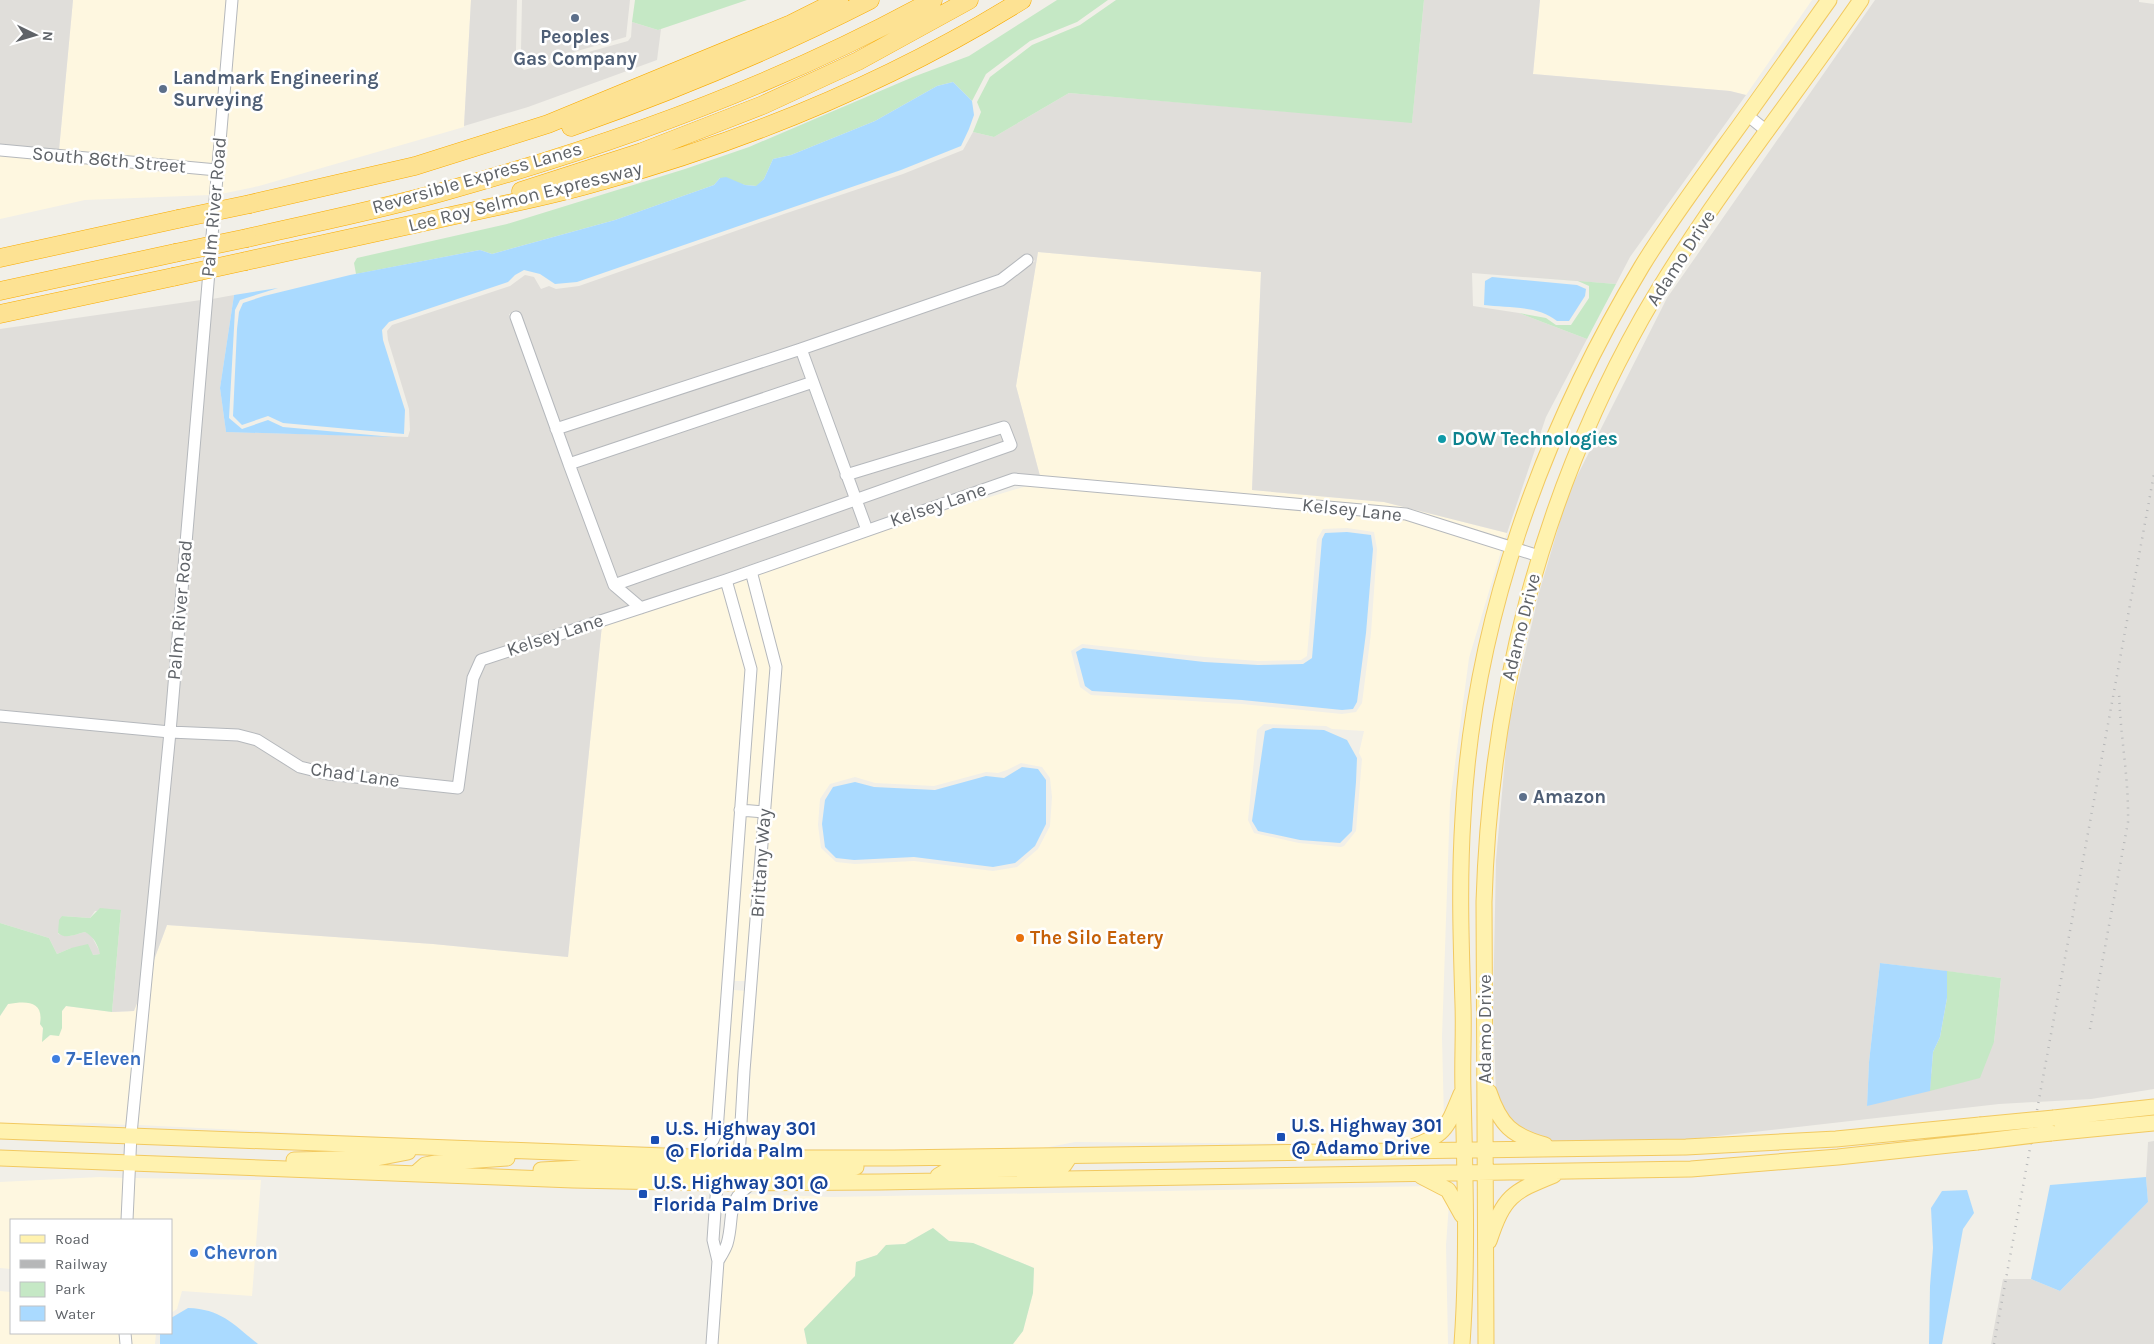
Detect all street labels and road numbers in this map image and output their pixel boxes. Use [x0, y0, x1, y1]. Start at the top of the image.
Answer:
street label: Palm River Road [197, 136, 231, 278]
street label: Reversible Express Lanes [370, 137, 584, 219]
street label: South 86th Street [31, 142, 187, 178]
street label: Lee Roy Selmon Expressway [406, 157, 644, 237]
street label: Adamo Drive [1642, 206, 1720, 310]
street label: Kelsey Lane [887, 478, 989, 532]
street label: Kelsey Lane [1301, 494, 1403, 526]
street label: Palm River Road [163, 539, 197, 681]
street label: Adamo Drive [1497, 571, 1545, 683]
street label: Kelsey Lane [504, 609, 606, 661]
street label: Chad Lane [309, 758, 401, 792]
street label: Brittany Way [746, 807, 776, 918]
street label: Adamo Drive [1474, 974, 1496, 1084]

